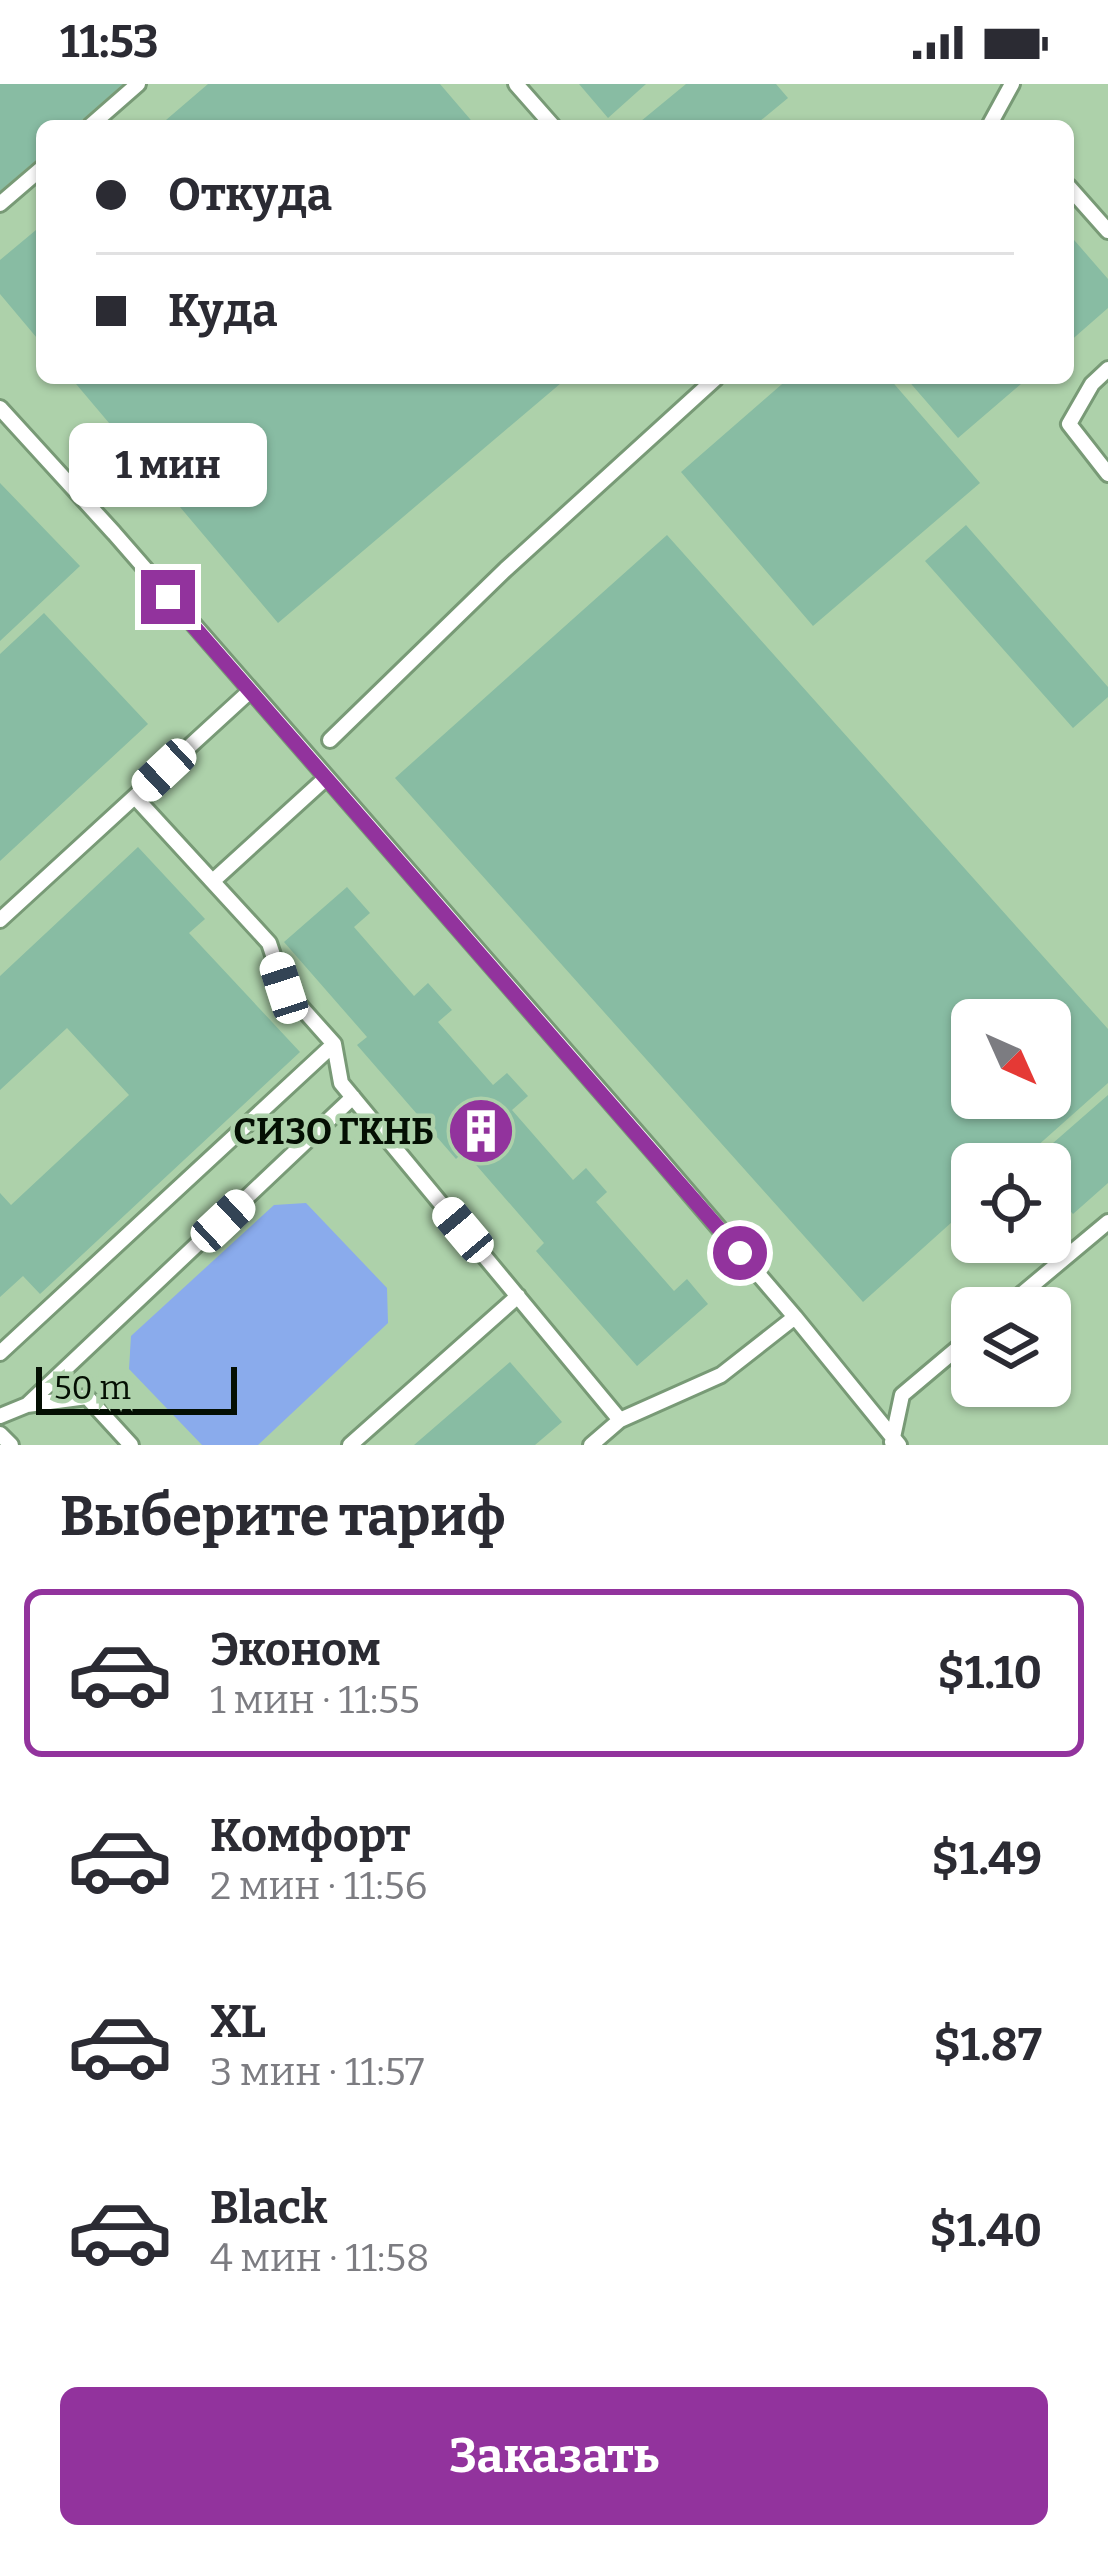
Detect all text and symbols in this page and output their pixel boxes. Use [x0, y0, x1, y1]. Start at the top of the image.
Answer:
text: 11:53 [60, 15, 159, 69]
text: Откуда [168, 168, 332, 222]
text: Куда [168, 284, 278, 338]
callout: 1 мин [69, 423, 267, 507]
text: 1 мин [115, 442, 221, 488]
route end [141, 570, 195, 624]
car [125, 732, 203, 808]
car [256, 948, 312, 1028]
north arrow [951, 999, 1071, 1119]
map controls [951, 999, 1071, 1407]
building icon: СИЗО ГКНБ [446, 1096, 516, 1166]
place label: СИЗО ГКНБ [233, 1110, 434, 1154]
button: locate [951, 1143, 1071, 1263]
car [184, 1183, 262, 1259]
car [426, 1191, 500, 1269]
route start [713, 1226, 767, 1280]
button: layers [951, 1287, 1071, 1407]
scale bar [36, 1361, 237, 1414]
text: 50 m [54, 1368, 131, 1408]
text: Выберите тариф [60, 1485, 505, 1549]
icon: car [66, 1619, 174, 1727]
text: Эконом [210, 1623, 381, 1677]
text: $1.10 [938, 1646, 1042, 1700]
text: 1 мин · 11:55 [210, 1677, 420, 1723]
icon: car [66, 1805, 174, 1913]
text: Комфорт [210, 1809, 410, 1863]
text: $1.49 [932, 1832, 1042, 1886]
text: 2 мин · 11:56 [210, 1863, 427, 1909]
icon: car [66, 1991, 174, 2099]
text: XL [210, 1995, 266, 2049]
text: $1.87 [933, 2018, 1042, 2072]
text: 3 мин · 11:57 [210, 2049, 424, 2095]
icon: car [66, 2177, 174, 2285]
text: Black [210, 2181, 327, 2235]
text: $1.40 [930, 2204, 1042, 2258]
text: 4 мин · 11:58 [210, 2235, 430, 2281]
button: Заказать [60, 2387, 1048, 2525]

